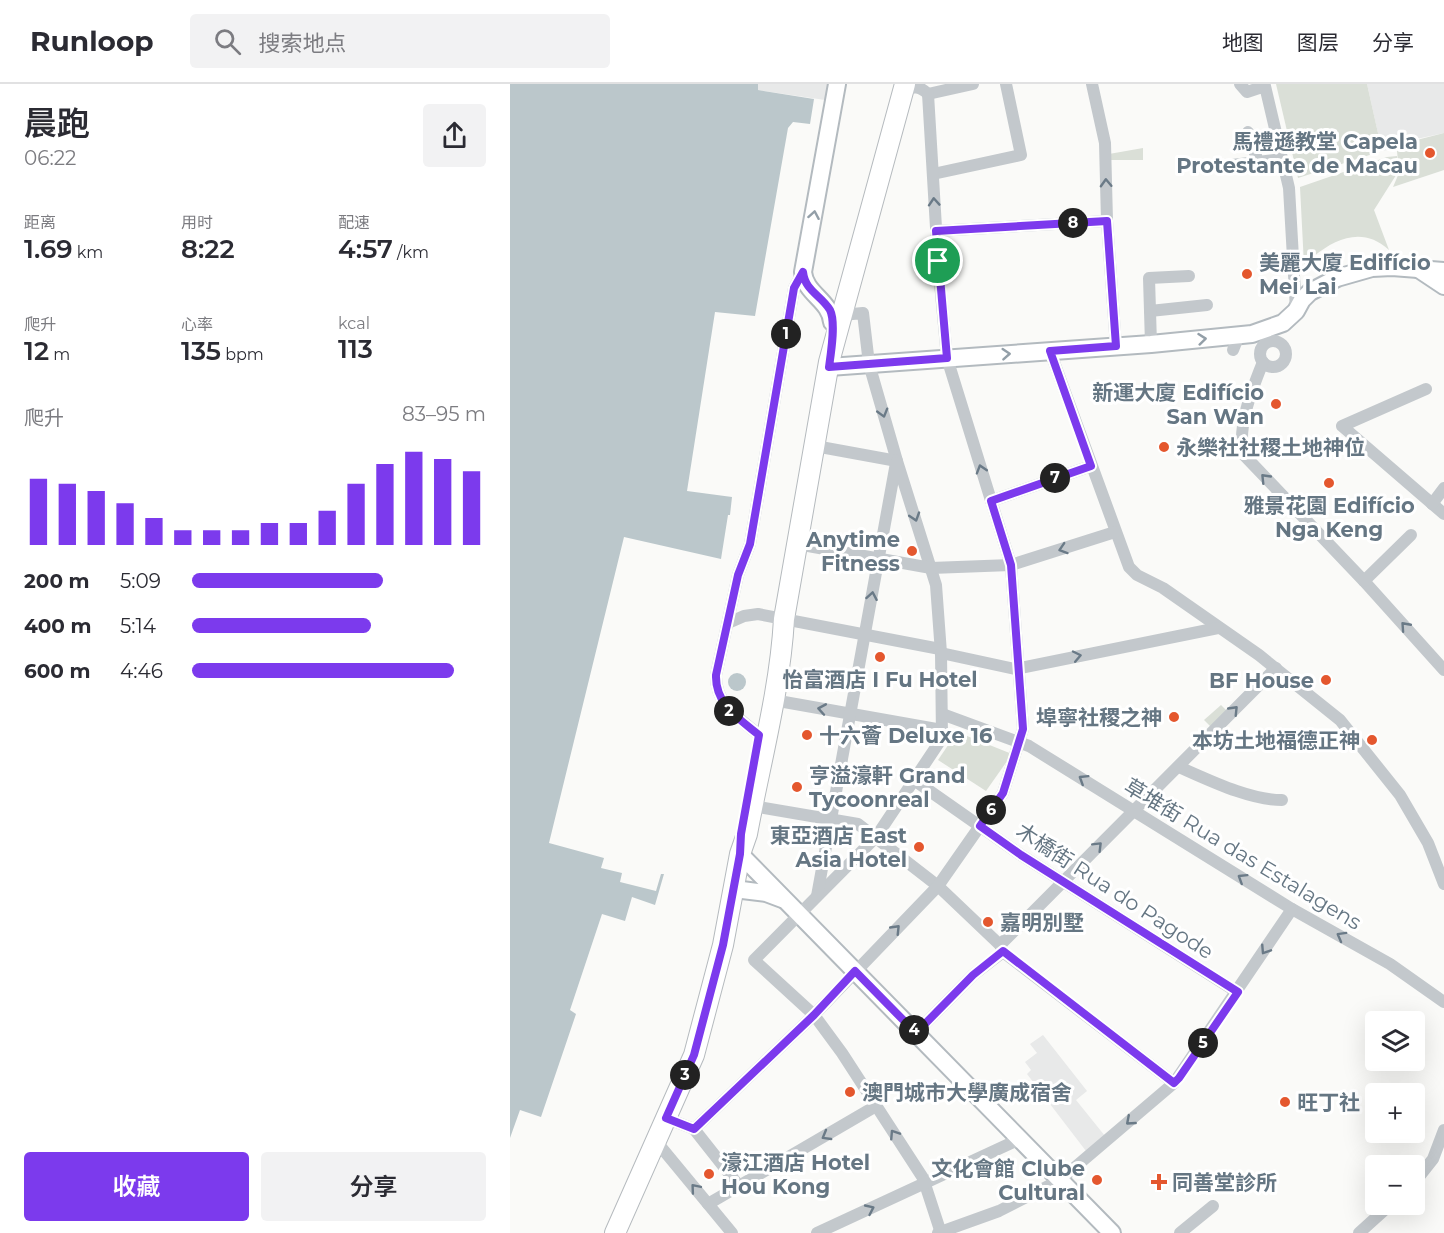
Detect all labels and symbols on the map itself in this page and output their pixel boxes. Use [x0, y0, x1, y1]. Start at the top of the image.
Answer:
place label: 馬禮遜教堂 Capela Protestante de Macau [1176, 129, 1418, 178]
marker: 馬禮遜教堂 Capela Protestante de Macau [1423, 146, 1437, 160]
one-way arrow [1099, 179, 1112, 188]
one-way arrow [928, 198, 941, 207]
pin: 8 [1058, 208, 1088, 238]
one-way arrow [807, 210, 820, 220]
pin [912, 235, 963, 286]
place label: 美麗大廈 Edifício Mei Lai [1259, 250, 1431, 299]
marker: 美麗大廈 Edifício Mei Lai [1240, 267, 1254, 281]
pin: 1 [771, 319, 801, 349]
one-way arrow [1197, 333, 1206, 346]
one-way arrow [1001, 348, 1010, 361]
place label: 新運大廈 Edifício San Wan [1092, 380, 1264, 429]
marker: 新運大廈 Edifício San Wan [1269, 397, 1283, 411]
one-way arrow [876, 407, 888, 417]
place label: 永樂社社稷土地神位 [1176, 435, 1365, 460]
marker: 永樂社社稷土地神位 [1157, 440, 1171, 454]
pin: 7 [1040, 463, 1070, 493]
one-way arrow [976, 464, 989, 475]
one-way arrow [1261, 474, 1272, 485]
marker: 雅景花園 Edifício Nga Keng [1322, 476, 1336, 490]
place label: 雅景花園 Edifício Nga Keng [1243, 493, 1415, 542]
one-way arrow [907, 511, 920, 522]
place label: Anytime Fitness [805, 527, 900, 576]
one-way arrow [1058, 542, 1069, 554]
marker: Anytime Fitness [905, 544, 919, 558]
one-way arrow [865, 592, 878, 602]
one-way arrow [1401, 622, 1412, 633]
marker: 怡富酒店 I Fu Hotel [873, 650, 887, 664]
one-way arrow [1071, 650, 1081, 663]
place label: 怡富酒店 I Fu Hotel [782, 667, 978, 692]
place label: BF House [1209, 668, 1314, 693]
marker: BF House [1319, 673, 1333, 687]
pin: 2 [714, 696, 744, 726]
one-way arrow [818, 703, 828, 716]
place label: 埠寧社稷之神 [1036, 705, 1162, 730]
one-way arrow [1227, 707, 1238, 718]
marker: 埠寧社稷之神 [1167, 710, 1181, 724]
place label: 十六薈 Deluxe 16 [819, 723, 992, 748]
marker: 十六薈 Deluxe 16 [800, 728, 814, 742]
place label: 本坊土地福德正神 [1192, 728, 1360, 753]
marker: 本坊土地福德正神 [1365, 733, 1379, 747]
place label: 亨溢濠軒 Grand Tycoonreal [809, 763, 965, 812]
street label: 草堆街 Rua das Estalagens [1120, 773, 1366, 935]
one-way arrow [1079, 775, 1089, 787]
marker: 亨溢濠軒 Grand Tycoonreal [790, 780, 804, 794]
pin: 6 [976, 795, 1006, 825]
street label: 木橋街 Rua do Pagode [1012, 818, 1218, 964]
place label: 東亞酒店 East Asia Hotel [770, 823, 907, 872]
marker: 東亞酒店 East Asia Hotel [912, 840, 926, 854]
one-way arrow [1090, 842, 1101, 853]
one-way arrow [1238, 873, 1248, 885]
place label: 嘉明別墅 [1000, 910, 1084, 935]
marker: 嘉明別墅 [981, 915, 995, 929]
one-way arrow [889, 925, 900, 936]
one-way arrow [1337, 932, 1347, 943]
one-way arrow [1261, 943, 1272, 954]
pin: 4 [899, 1015, 929, 1045]
pin: 5 [1188, 1028, 1218, 1058]
pin: 3 [670, 1060, 700, 1090]
place label: 澳門城市大學廣成宿舍 [862, 1080, 1072, 1105]
marker: 澳門城市大學廣成宿舍 [843, 1085, 857, 1099]
place label: 旺丁社 [1297, 1090, 1360, 1115]
marker: 旺丁社 [1278, 1095, 1292, 1109]
one-way arrow [1126, 1114, 1137, 1125]
one-way arrow [822, 1128, 832, 1140]
one-way arrow [890, 1130, 901, 1141]
place label: 濠江酒店 Hotel Hou Kong [721, 1150, 870, 1199]
place label: 文化會館 Clube Cultural [931, 1156, 1085, 1205]
marker: 濠江酒店 Hotel Hou Kong [702, 1167, 716, 1181]
place label: 同善堂診所 [1172, 1170, 1277, 1195]
marker: 文化會館 Clube Cultural [1090, 1173, 1104, 1187]
marker: 同善堂診所 [1150, 1173, 1168, 1191]
one-way arrow [691, 1184, 702, 1195]
one-way arrow [864, 1204, 875, 1216]

